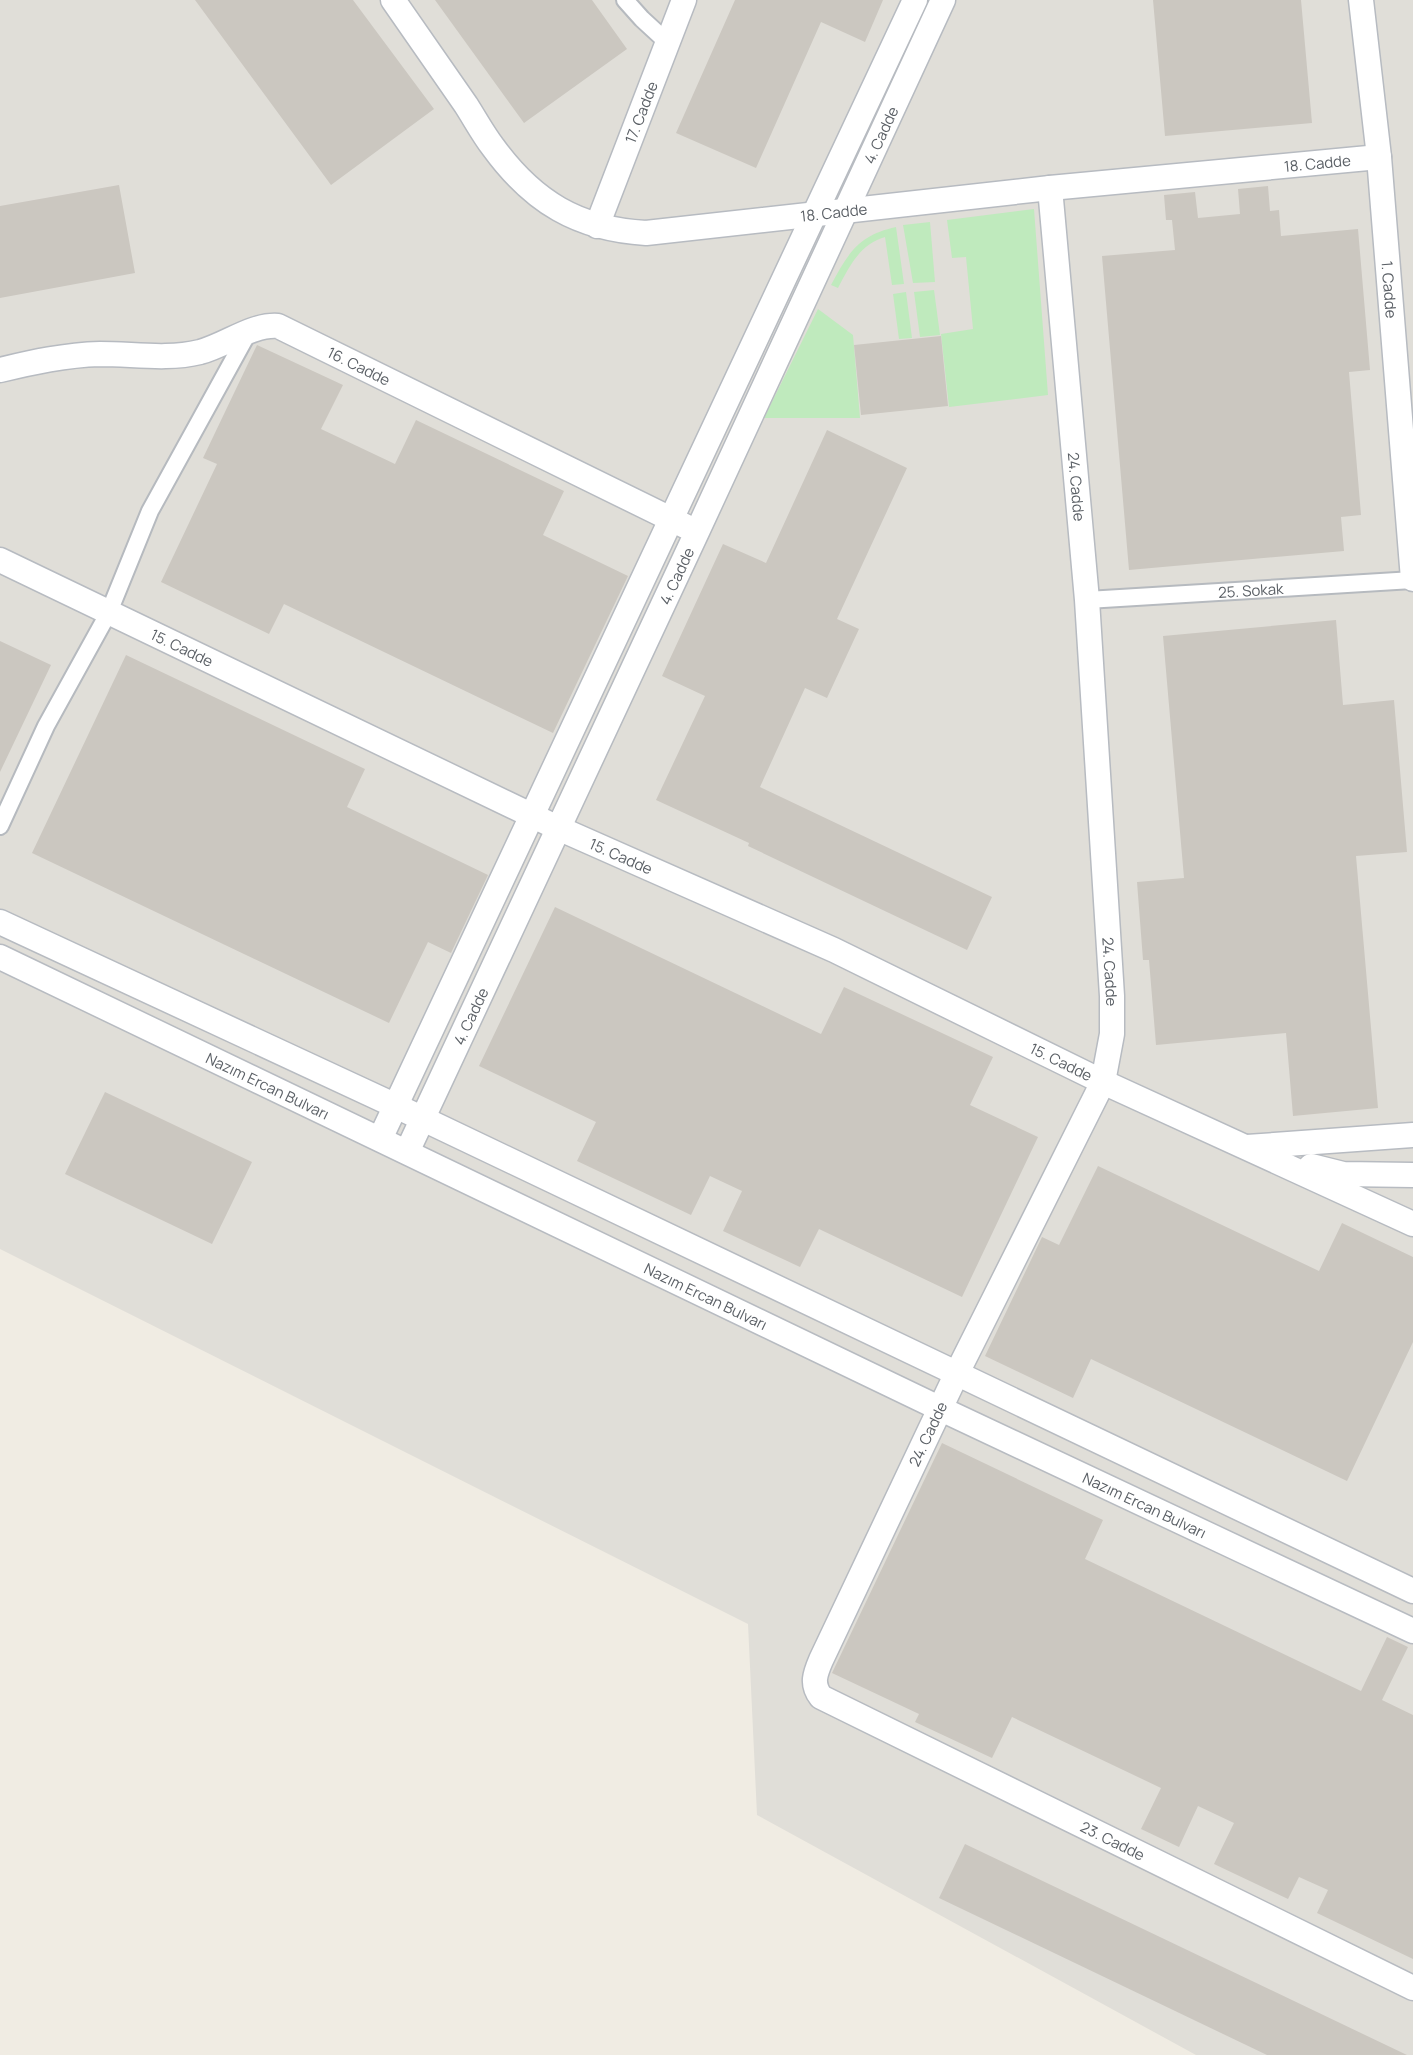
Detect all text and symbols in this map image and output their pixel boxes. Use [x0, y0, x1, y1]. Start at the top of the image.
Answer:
street label: 17. Cadde [619, 78, 662, 146]
street label: 4. Cadde [858, 103, 903, 167]
street label: 18. Cadde [1283, 149, 1352, 176]
street label: 18. Cadde [799, 198, 868, 226]
street label: 1. Cadde [1377, 260, 1402, 319]
street label: 16. Cadde [324, 341, 394, 390]
street label: 24. Cadde [1063, 451, 1090, 522]
street label: 4. Cadde [654, 544, 699, 608]
street label: 25. Sokak [1217, 577, 1285, 602]
street label: 15. Cadde [147, 623, 217, 672]
street label: 15. Cadde [586, 833, 656, 879]
street label: 24. Cadde [1098, 936, 1123, 1006]
street label: 4. Cadde [448, 984, 493, 1048]
street label: 15. Cadde [1027, 1037, 1096, 1086]
street label: Nazım Ercan Bulvarı [203, 1047, 333, 1124]
street label: Nazım Ercan Bulvarı [641, 1257, 771, 1335]
street label: 24. Cadde [904, 1398, 952, 1470]
street label: Nazım Ercan Bulvarı [1079, 1467, 1210, 1543]
street label: 23. Cadde [1077, 1816, 1149, 1865]

